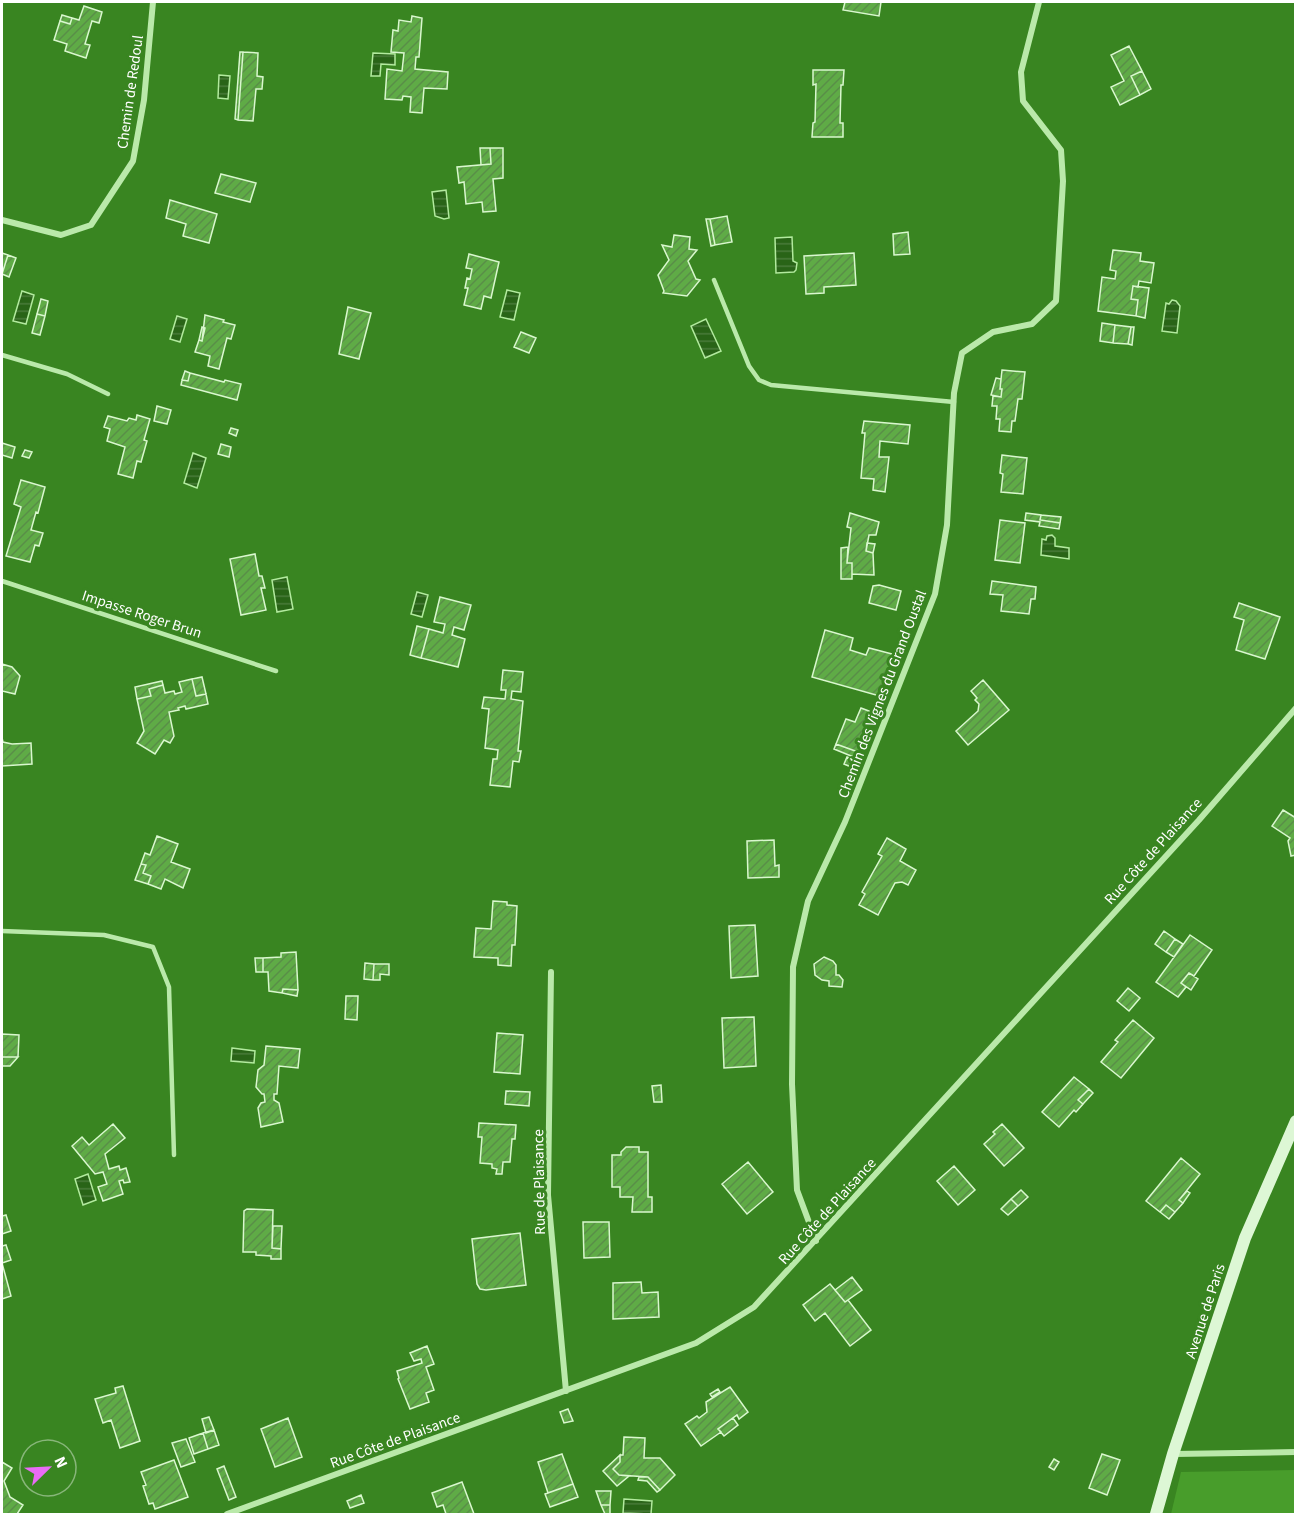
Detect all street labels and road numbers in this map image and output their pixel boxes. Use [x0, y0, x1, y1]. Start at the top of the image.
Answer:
street label: Chemin de Redoul [112, 34, 149, 150]
street label: Impasse Roger Brun [79, 585, 205, 644]
street label: Chemin des Vignes du Grand Oustal [833, 587, 932, 801]
street label: Rue Côte de Plaisance [1100, 793, 1207, 909]
street label: Rue de Plaisance [528, 1129, 551, 1235]
street label: Rue Côte de Plaisance [774, 1153, 881, 1269]
street label: Avenue de Paris [1180, 1261, 1231, 1361]
street label: Rue Côte de Plaisance [327, 1407, 463, 1474]

